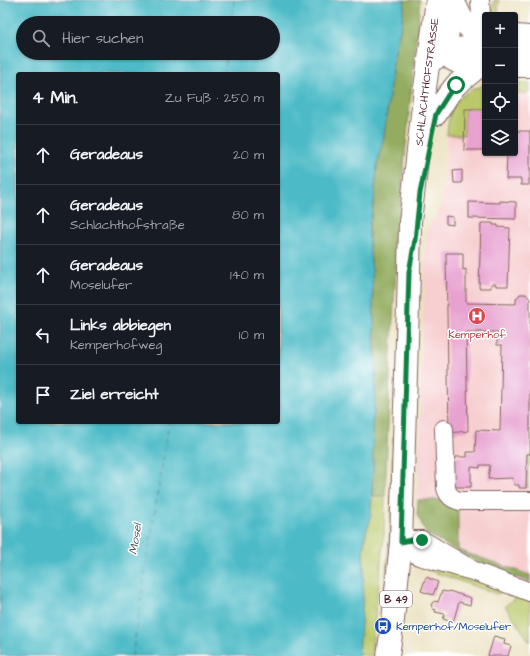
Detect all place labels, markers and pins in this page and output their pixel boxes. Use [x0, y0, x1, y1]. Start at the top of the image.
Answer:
hospital icon: Kemperhof [467, 306, 487, 326]
place label: Kemperhof [448, 327, 506, 342]
bus stop icon: Kemperhof/Moselufer [373, 616, 393, 636]
place label: Kemperhof/Moselufer [396, 619, 511, 634]

